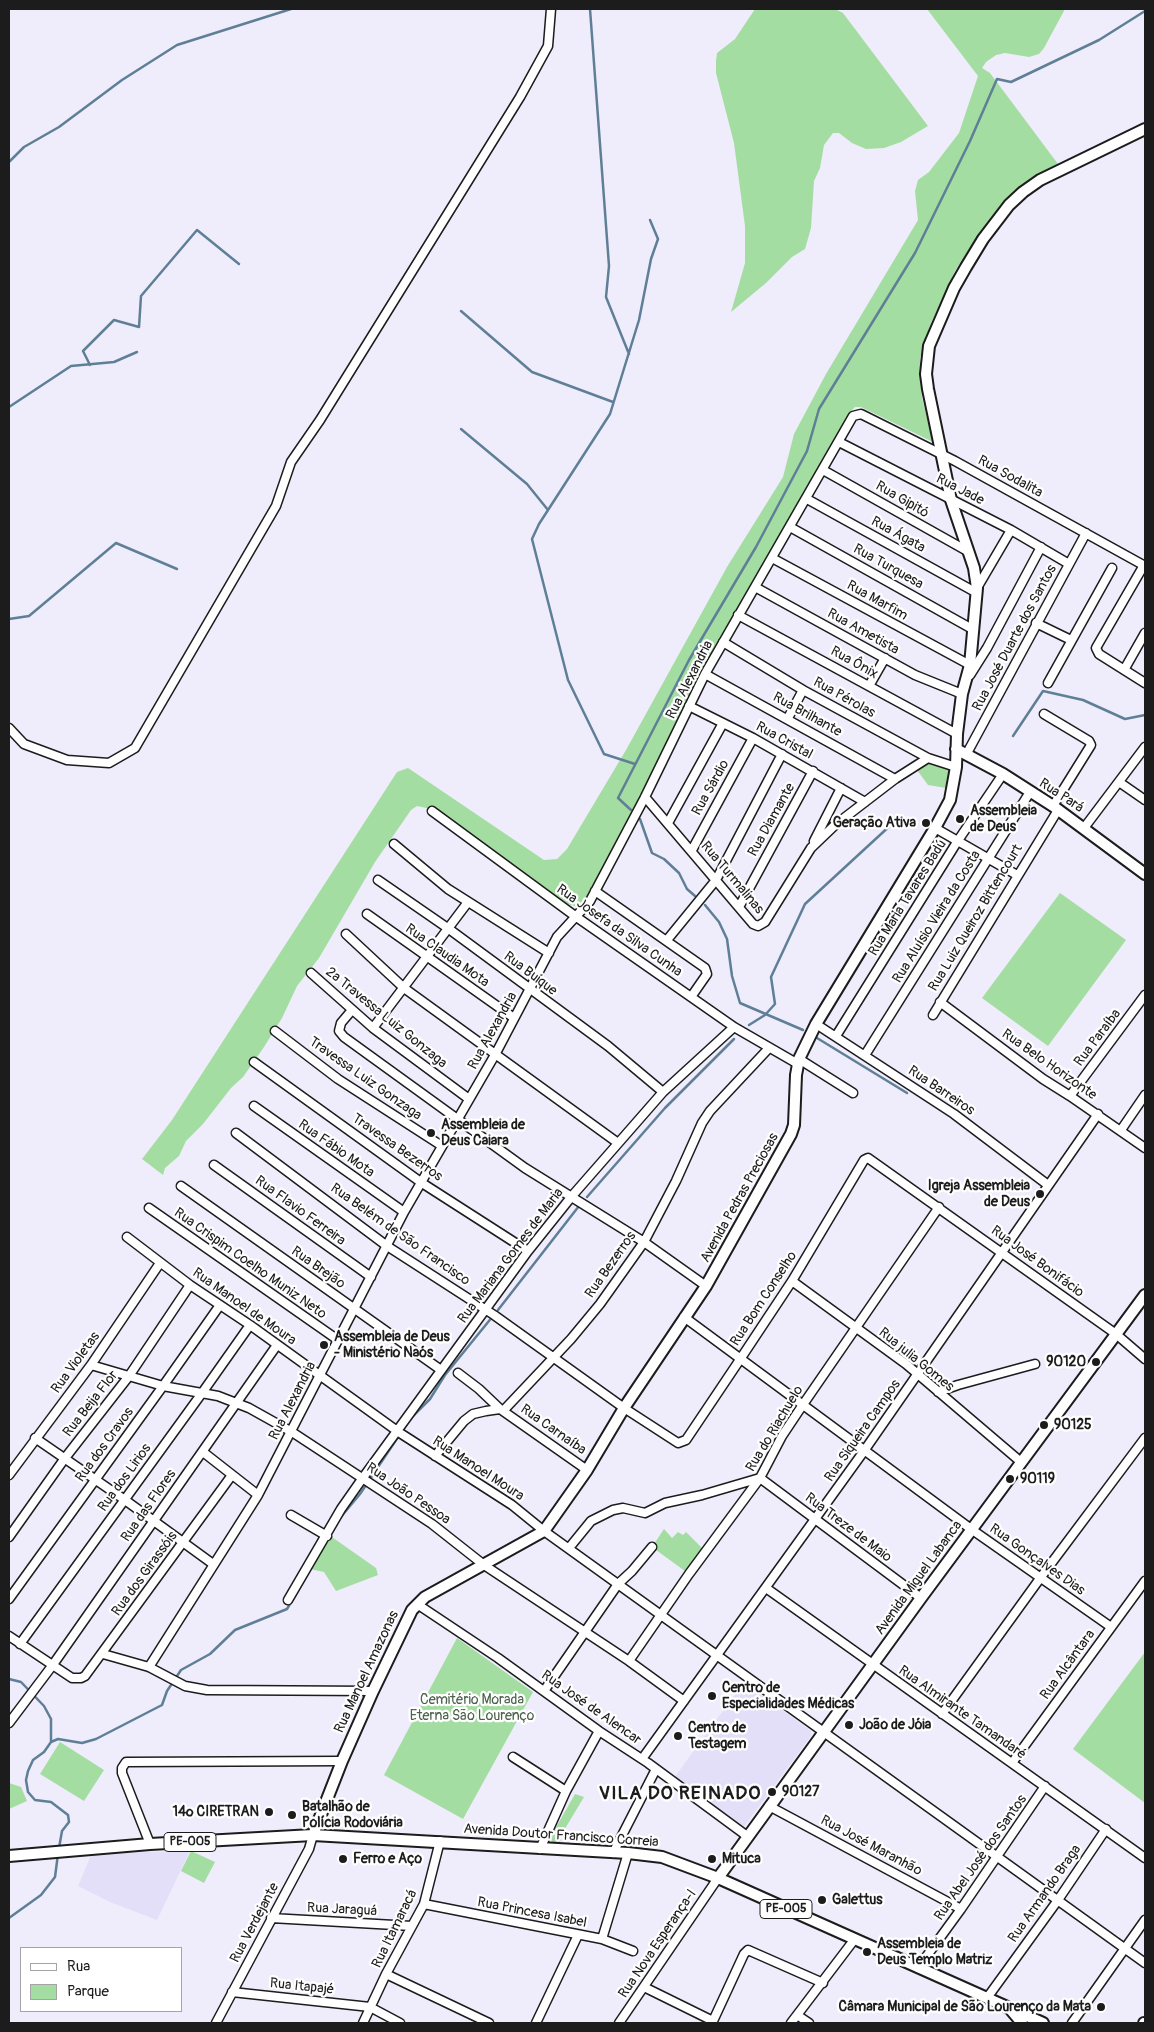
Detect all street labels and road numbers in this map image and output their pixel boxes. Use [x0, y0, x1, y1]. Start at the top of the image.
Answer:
street label: Rua Sodalita [975, 452, 1045, 502]
street label: Rua Jade [933, 471, 987, 509]
street label: Rua Gipitó [872, 478, 932, 522]
street label: Rua Ágata [868, 513, 928, 557]
street label: Rua Turquesa [850, 541, 926, 593]
street label: Rua José Duarte dos Santos [969, 562, 1061, 714]
street label: Rua Marfim [844, 577, 910, 625]
street label: Rua Ametista [824, 605, 902, 659]
street label: Rua Alexandria [663, 638, 717, 722]
street label: Rua Ônix [827, 643, 881, 683]
street label: Rua Pérolas [810, 674, 878, 722]
street label: Rua Brilhante [770, 689, 844, 741]
street label: Rua Cristal [753, 718, 815, 764]
street label: Rua Sárdio [689, 757, 733, 819]
street label: Rua Pará [1035, 775, 1087, 817]
street label: Rua Diamante [745, 780, 799, 860]
street label: Rua Maria Tavares Badú [865, 837, 951, 959]
street label: Rua Turmalinas [697, 838, 767, 918]
street label: Rua Luiz Queiroz Bittencourt [925, 841, 1027, 995]
street label: Rua Aluísio Vieira da Costa [889, 848, 985, 986]
street label: Rua Josefa da Silva Cunha [553, 881, 685, 981]
street label: Rua Claudia Mota [402, 921, 492, 991]
street label: Rua Buique [500, 948, 560, 1000]
street label: 2ª Travessa Luiz Gonzaga [322, 964, 450, 1072]
street label: Rua Alexandria [465, 989, 521, 1073]
street label: Rua Paraíba [1071, 1006, 1125, 1070]
street label: Rua Belo Horizonte [998, 1026, 1100, 1104]
street label: Travessa Luiz Gonzaga [305, 1034, 425, 1124]
street label: Rua Barreiros [904, 1063, 978, 1119]
street label: Travessa Bezerros [349, 1111, 445, 1185]
street label: Rua Fábio Mota [295, 1116, 377, 1182]
street label: Avenida Pedras Preciosas [697, 1130, 783, 1266]
street label: Rua Flavio Ferreira [251, 1173, 349, 1249]
street label: Rua Belém de São Francisco [327, 1180, 473, 1290]
street label: Rua Mariana Gomes de Maria [455, 1185, 567, 1327]
street label: Rua Crispim Coelho Muniz Neto [171, 1205, 329, 1323]
street label: Rua José Bonifácio [987, 1223, 1087, 1301]
street label: Rua Bezerros [582, 1229, 640, 1301]
street label: Rua Brejão [288, 1243, 348, 1293]
street label: Rua Bom Conselho [727, 1249, 801, 1349]
street label: Rua Manoel de Moura [189, 1265, 299, 1349]
street label: Rua julia Gomes [875, 1325, 957, 1395]
street label: Rua Violetas [48, 1329, 104, 1397]
street label: Rua Alexandria [266, 1359, 320, 1443]
street label: Rua Beija Flor [60, 1368, 122, 1440]
street label: Rua Siqueira Campos [821, 1377, 905, 1485]
street label: Rua do Riachuelo [743, 1383, 807, 1475]
street label: Rua Carnaíba [517, 1401, 589, 1459]
street label: Rua dos Cravos [72, 1404, 138, 1486]
street label: Rua Manoel Moura [429, 1433, 527, 1505]
street label: Rua dos Lirios [95, 1441, 155, 1515]
street label: Rua João Pessoa [363, 1460, 453, 1528]
street label: Rua das Flores [118, 1467, 180, 1545]
street label: Rua Treze de Maio [801, 1490, 895, 1566]
street label: Avenida Miguel Labanca [872, 1518, 966, 1638]
street label: Rua Gonçalves Dias [986, 1521, 1088, 1599]
street label: Rua dos Girassóis [109, 1528, 181, 1620]
street label: Rua Manoel Amazonas [331, 1608, 403, 1736]
street label: Rua Alcântara [1037, 1627, 1099, 1703]
street label: Rua Almirante Tamandaré [895, 1662, 1029, 1764]
street label: Rua José de Alencar [538, 1667, 644, 1749]
street label: Rua Abel José dos Santos [931, 1792, 1031, 1924]
street label: Rua José Maranhão [817, 1812, 925, 1880]
street label: Avenida Doutor Francisco Correia [463, 1821, 659, 1851]
road number: PE-005 [164, 1832, 216, 1851]
street label: Rua Armando Braga [1005, 1842, 1085, 1946]
street label: Rua Verdejante [227, 1880, 283, 1966]
street label: Rua Itamaracá [369, 1887, 421, 1971]
street label: Rua Nova Esperança-I [615, 1887, 701, 2001]
street label: Rua Princesa Isabel [476, 1894, 588, 1932]
street label: Rua Jaraguá [307, 1900, 377, 1920]
road number: PE-005 [760, 1900, 812, 1918]
street label: Rua Itapajé [269, 1975, 335, 1999]

